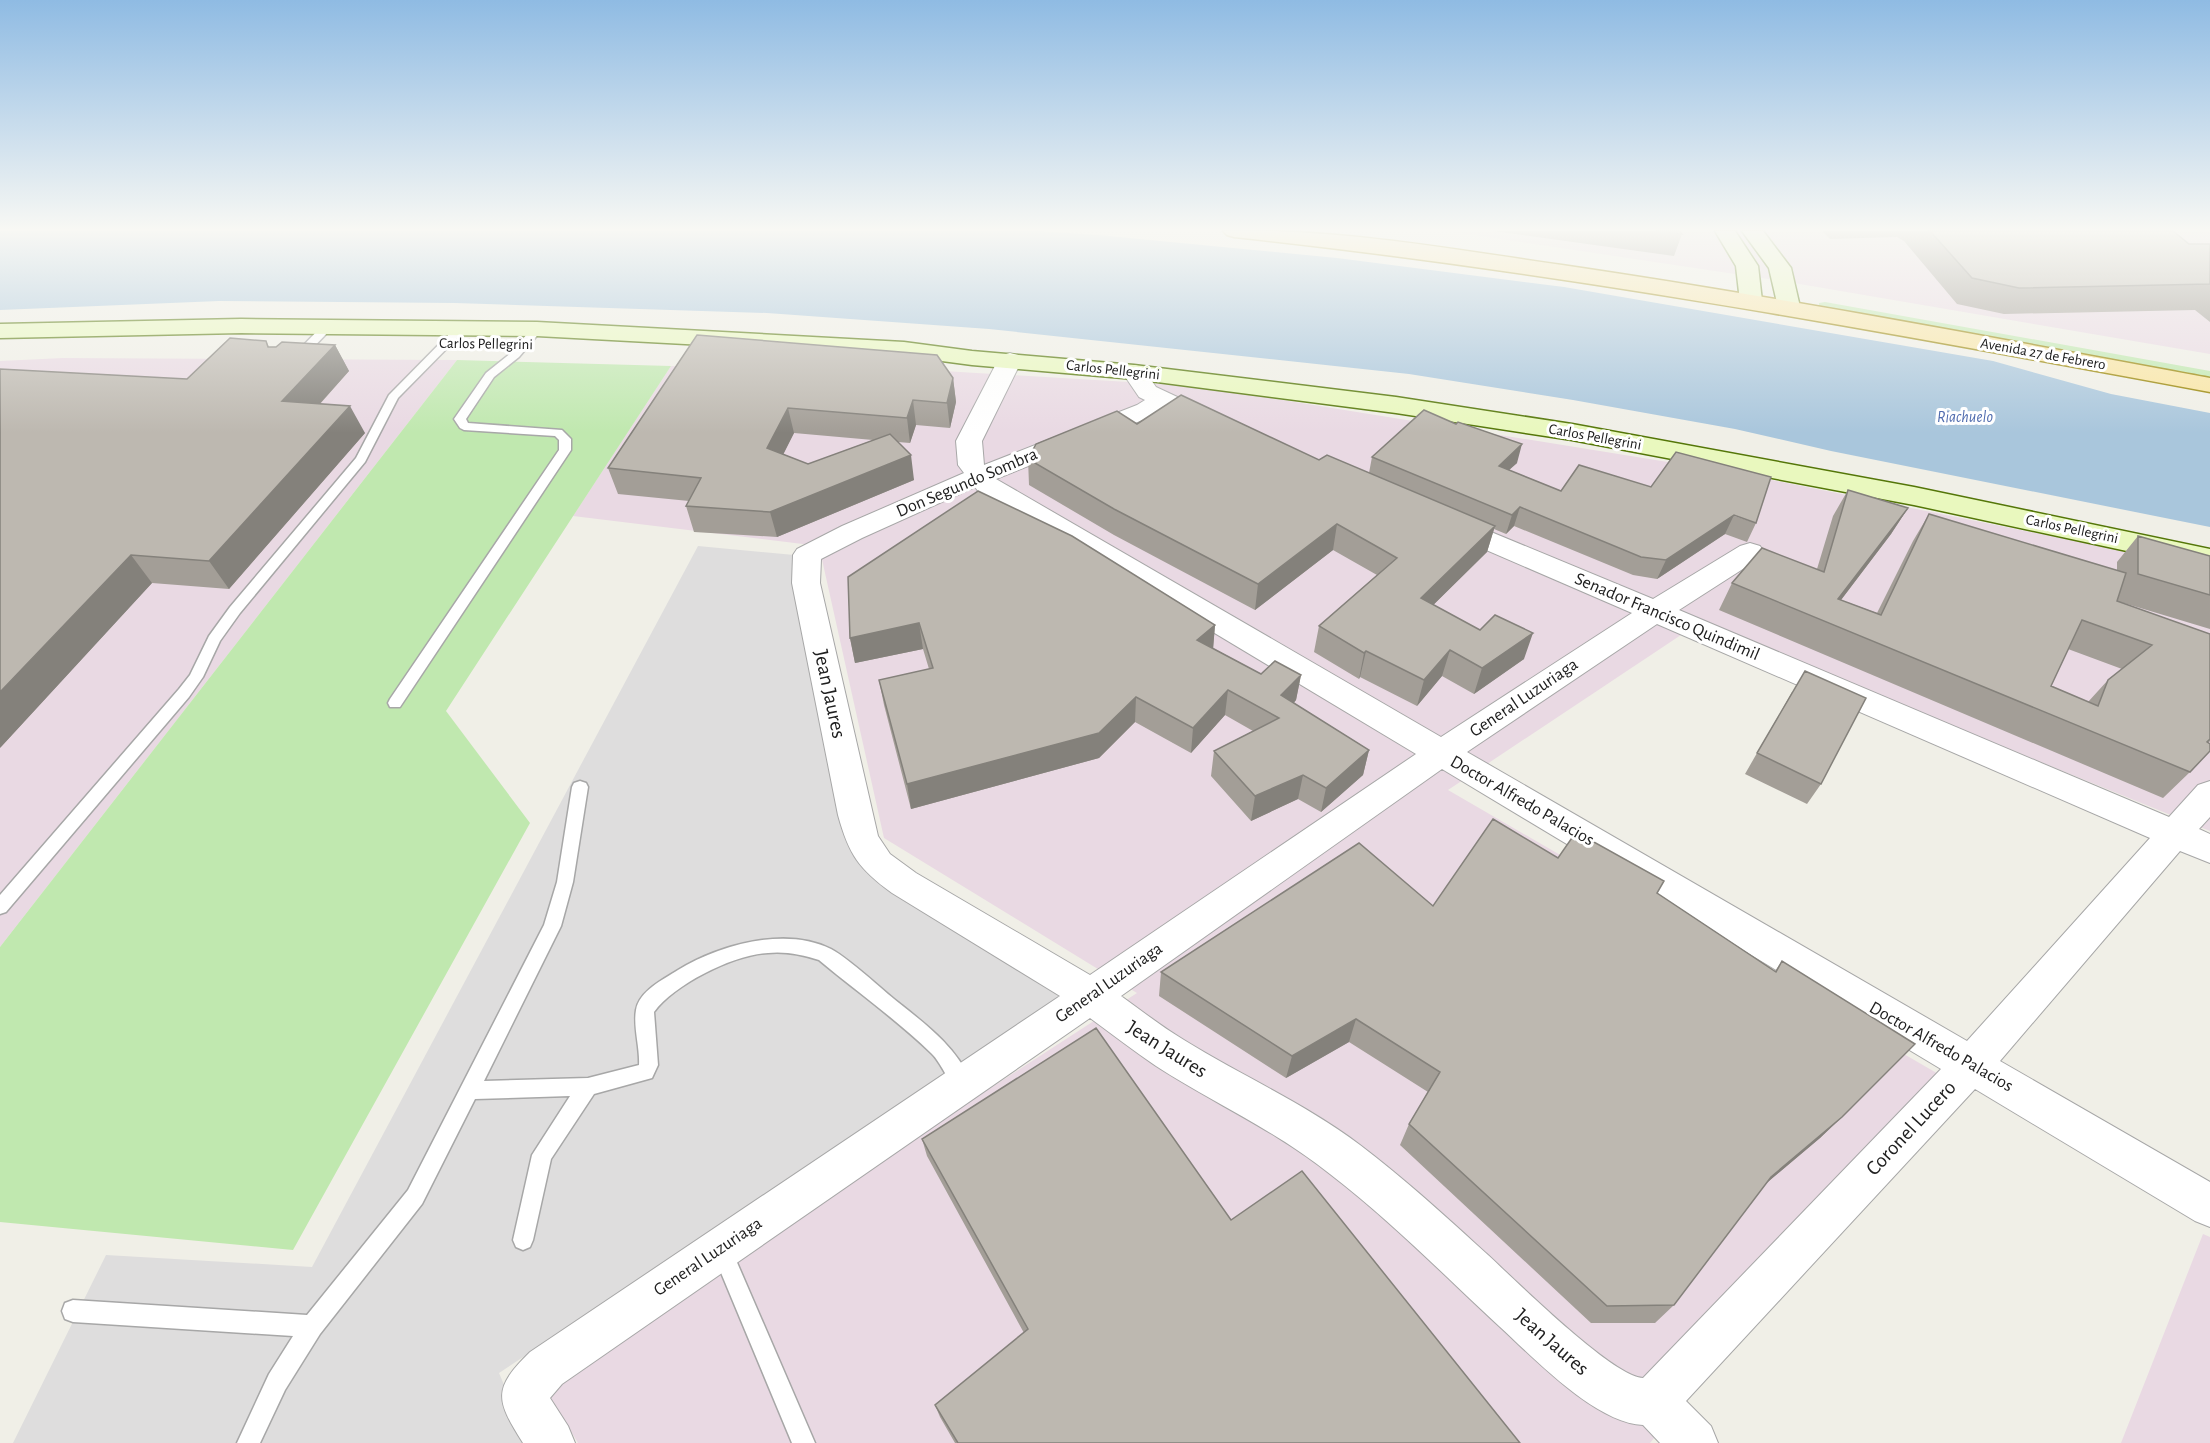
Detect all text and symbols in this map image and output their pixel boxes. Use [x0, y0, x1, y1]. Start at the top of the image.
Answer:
street label: Carlos Pellegrini [439, 336, 533, 352]
street label: Avenida 27 de Febrero [1979, 336, 2107, 372]
street label: Carlos Pellegrini [1065, 358, 1161, 382]
water label: Riachuelo [1937, 409, 1993, 425]
street label: Carlos Pellegrini [1547, 421, 1643, 453]
street label: Don Segundo Sombra [894, 445, 1040, 521]
street label: Carlos Pellegrini [2024, 512, 2120, 546]
street label: Senador Francisco Quindimil [1572, 570, 1762, 664]
street label: Jean Jaures [810, 648, 850, 740]
street label: General Luzuriaga [1467, 655, 1581, 741]
street label: Doctor Alfredo Palacios [1447, 753, 1597, 849]
street label: General Luzuriaga [1052, 939, 1166, 1027]
street label: Doctor Alfredo Palacios [1866, 999, 2016, 1095]
street label: Jean Jaures [1123, 1016, 1211, 1082]
street label: Coronel Lucero [1862, 1077, 1960, 1179]
street label: General Luzuriaga [651, 1214, 765, 1300]
street label: Jean Jaures [1511, 1305, 1593, 1379]

